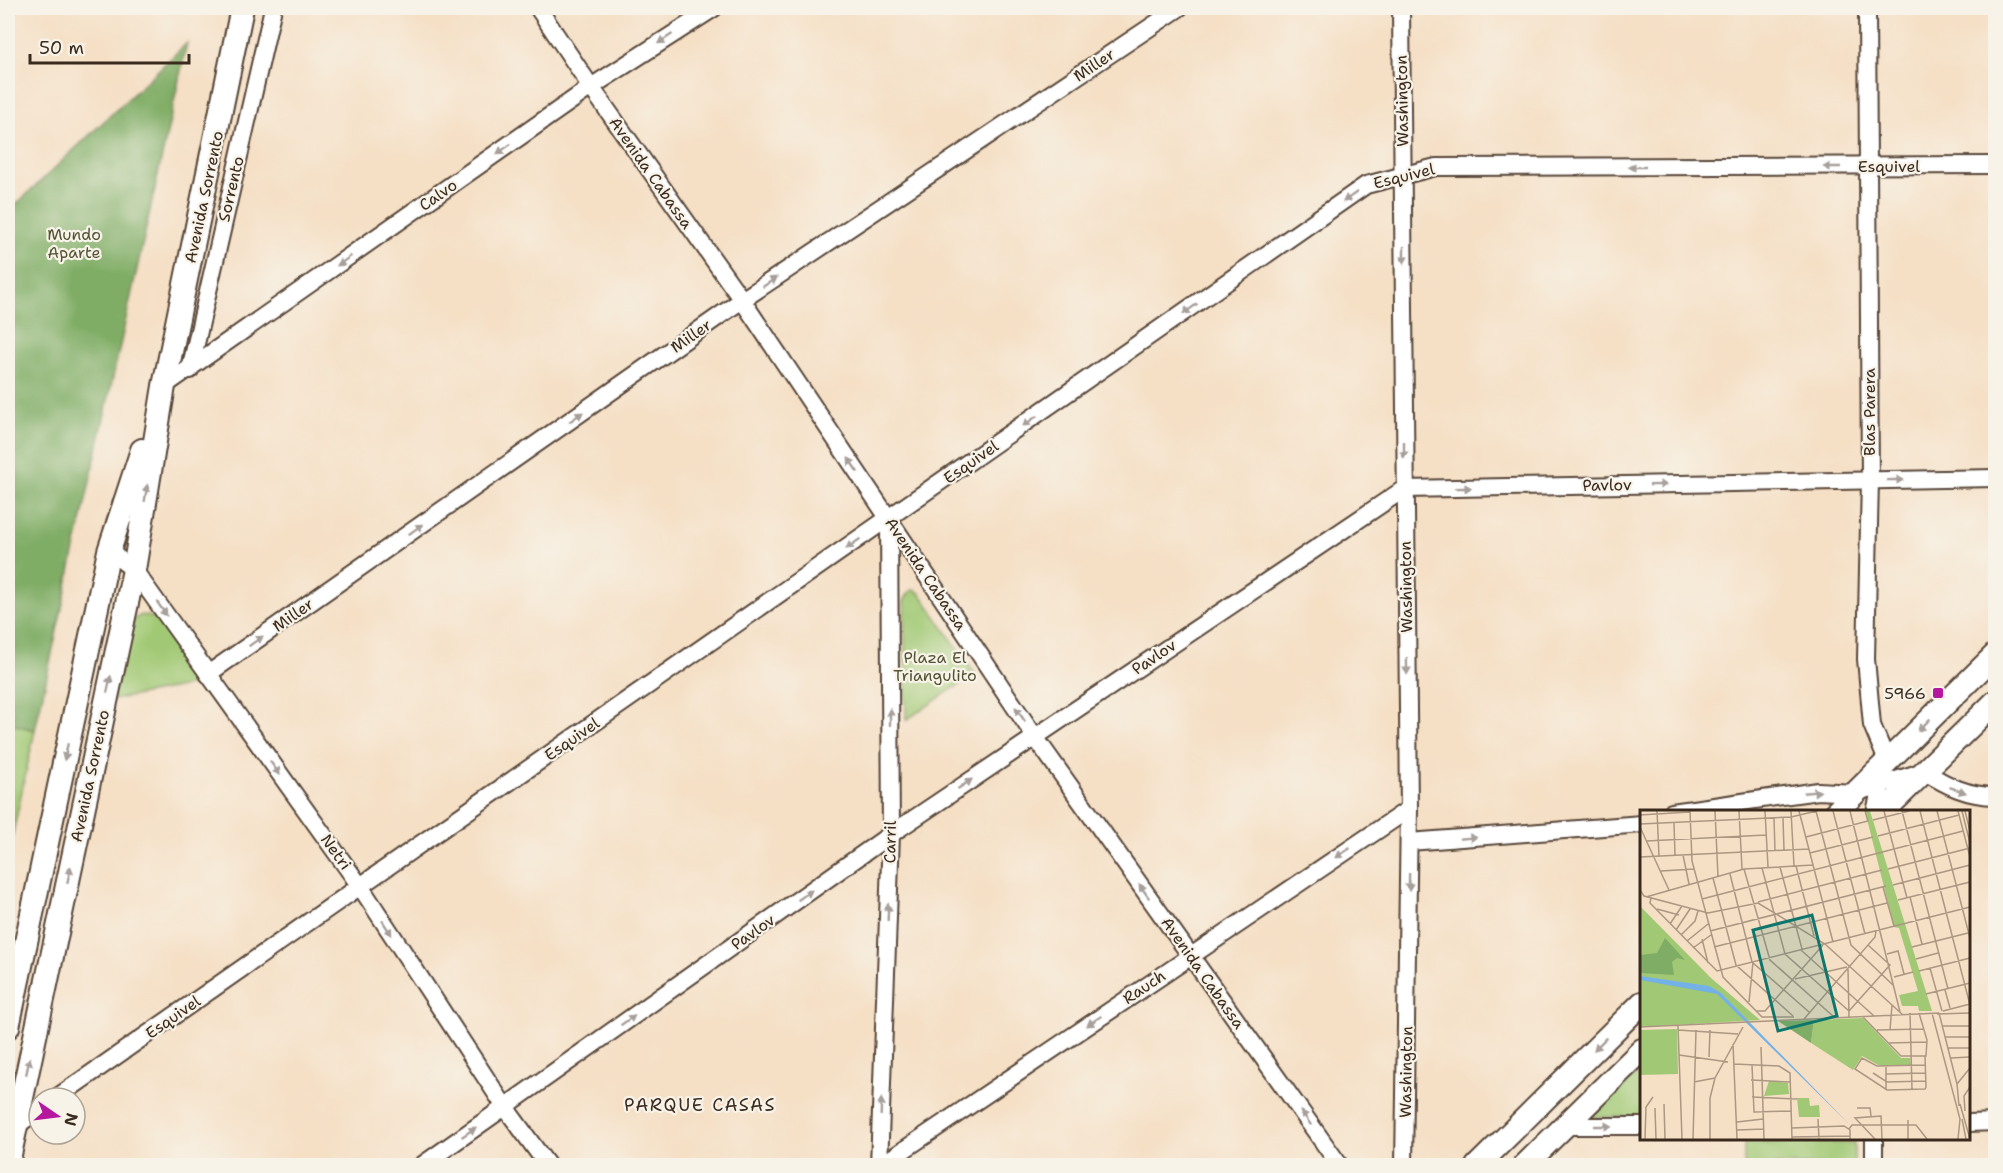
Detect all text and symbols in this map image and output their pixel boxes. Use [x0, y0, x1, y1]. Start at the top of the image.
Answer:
scale bar [30, 27, 189, 65]
one-way arrow [657, 34, 673, 45]
text: 50 m [39, 36, 84, 60]
street label: Miller [1069, 44, 1119, 86]
street label: Washington [1391, 55, 1413, 147]
street label: Avenida Cabassa [605, 113, 698, 233]
street label: Avenida Sorrento [180, 129, 228, 265]
one-way arrow [496, 143, 512, 155]
street label: Sorrento [213, 154, 249, 224]
street label: Esquivel [1858, 156, 1920, 177]
street label: Esquivel [1371, 158, 1437, 194]
one-way arrow [1628, 162, 1647, 172]
one-way arrow [1823, 162, 1842, 172]
street label: Calvo [415, 174, 461, 216]
one-way arrow [1342, 191, 1358, 203]
park label: Mundo Aparte [47, 224, 101, 263]
one-way arrow [1399, 245, 1409, 264]
one-way arrow [337, 255, 353, 267]
one-way arrow [762, 277, 778, 288]
one-way arrow [1182, 303, 1198, 315]
street label: Miller [666, 314, 716, 358]
street label: Blas Parera [1859, 368, 1880, 456]
one-way arrow [567, 411, 583, 423]
one-way arrow [1022, 415, 1038, 426]
street label: Esquivel [939, 435, 1003, 488]
one-way arrow [1399, 440, 1409, 459]
one-way arrow [847, 457, 859, 473]
street label: Pavlov [1582, 474, 1632, 496]
one-way arrow [1885, 475, 1904, 485]
one-way arrow [1648, 480, 1667, 489]
one-way arrow [142, 483, 151, 502]
one-way arrow [1453, 484, 1472, 493]
street label: Avenida Cabassa [880, 513, 972, 635]
one-way arrow [408, 524, 424, 535]
one-way arrow [845, 538, 861, 549]
street label: Washington [1395, 541, 1417, 633]
street label: Miller [268, 593, 318, 637]
one-way arrow [156, 601, 168, 617]
street label: Pavlov [1128, 634, 1180, 680]
one-way arrow [248, 635, 264, 647]
park label: Plaza El Triangulito [893, 647, 977, 686]
one-way arrow [1402, 656, 1412, 675]
one-way arrow [105, 675, 115, 694]
place label: 5966 [1884, 683, 1926, 704]
marker: 5966 [1931, 686, 1945, 700]
one-way arrow [1014, 706, 1025, 722]
street label: Avenida Sorrento [66, 708, 114, 844]
one-way arrow [885, 708, 895, 727]
street label: Esquivel [540, 712, 604, 765]
one-way arrow [1917, 717, 1931, 732]
one-way arrow [61, 743, 70, 762]
one-way arrow [269, 760, 280, 776]
one-way arrow [957, 779, 973, 790]
one-way arrow [1949, 785, 1967, 795]
one-way arrow [1803, 787, 1822, 797]
inset map [1640, 810, 1970, 1140]
street label: Carril [879, 820, 901, 864]
street label: Netri [316, 830, 356, 874]
one-way arrow [1458, 833, 1477, 842]
one-way arrow [1335, 847, 1351, 858]
one-way arrow [65, 865, 74, 884]
one-way arrow [1404, 872, 1413, 891]
one-way arrow [1138, 883, 1150, 899]
one-way arrow [796, 889, 812, 901]
one-way arrow [883, 903, 893, 922]
street label: Pavlov [727, 909, 779, 955]
street label: Avenida Cabassa [1157, 913, 1250, 1033]
one-way arrow [381, 919, 393, 935]
street label: Rauch [1118, 965, 1170, 1009]
street label: Esquivel [141, 990, 205, 1043]
one-way arrow [620, 1014, 636, 1026]
one-way arrow [1087, 1015, 1103, 1027]
street label: Washington [1395, 1026, 1417, 1118]
one-way arrow [1593, 1037, 1607, 1051]
one-way arrow [24, 1057, 34, 1075]
north arrow [27, 1086, 87, 1146]
district label: PARQUE CASAS [624, 1093, 776, 1117]
one-way arrow [876, 1098, 885, 1117]
one-way arrow [1300, 1110, 1312, 1126]
text: N [59, 1111, 83, 1128]
one-way arrow [1593, 1121, 1612, 1131]
one-way arrow [461, 1127, 477, 1138]

